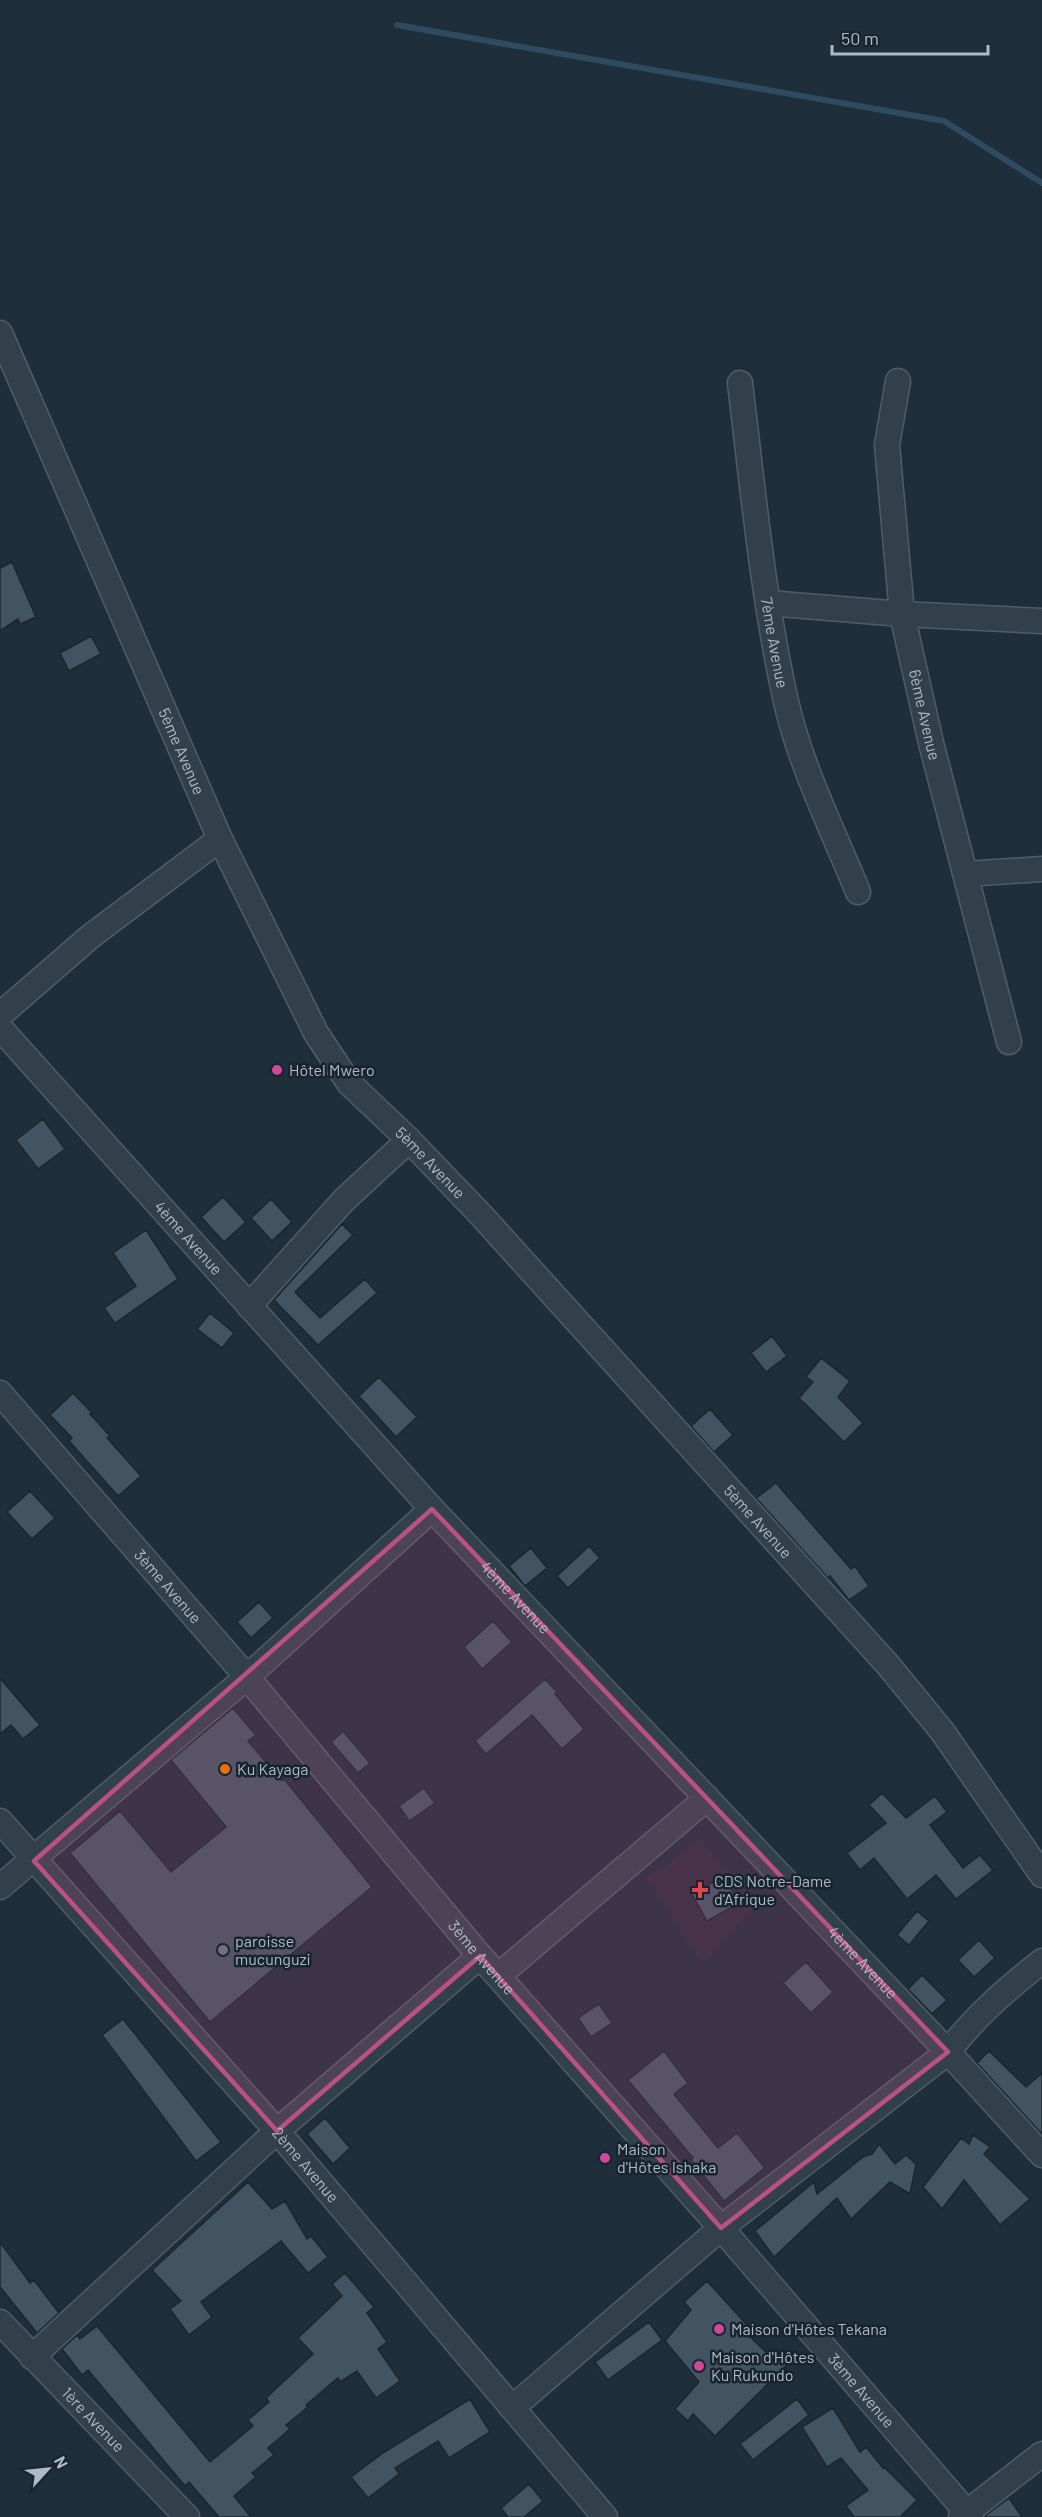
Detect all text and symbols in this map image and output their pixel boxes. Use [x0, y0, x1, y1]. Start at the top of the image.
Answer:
scale bar [832, 18, 988, 56]
text: 50 m [841, 27, 879, 49]
street label: 7ème Avenue [758, 596, 793, 690]
street label: 6ème Avenue [906, 668, 945, 762]
street label: 5ème Avenue [155, 705, 209, 797]
place label: Hôtel Mwero [289, 1060, 375, 1079]
marker: Hôtel Mwero [270, 1063, 284, 1077]
street label: 5ème Avenue [392, 1122, 470, 1202]
street label: 4ème Avenue [151, 1196, 227, 1278]
street label: 5ème Avenue [720, 1480, 797, 1562]
street label: 3ème Avenue [131, 1545, 206, 1627]
street label: 4ème Avenue [477, 1556, 555, 1637]
place label: Ku Kayaga [237, 1759, 309, 1778]
marker: Ku Kayaga [218, 1762, 232, 1776]
place label: CDS Notre-Dame d'Afrique [714, 1871, 832, 1908]
marker: CDS Notre-Dame d'Afrique [691, 1881, 709, 1899]
street label: 3ème Avenue [445, 1916, 520, 1998]
street label: 4ème Avenue [824, 1922, 902, 2002]
place label: paroisse mucunguzi [235, 1931, 311, 1968]
marker: paroisse mucunguzi [216, 1943, 230, 1957]
street label: 2ème Avenue [269, 2123, 343, 2206]
place label: Maison d'Hôtes Ishaka [617, 2139, 716, 2176]
marker: Maison d'Hôtes Ishaka [598, 2151, 612, 2165]
place label: Maison d'Hôtes Tekana [731, 2319, 887, 2338]
marker: Maison d'Hôtes Tekana [712, 2322, 726, 2336]
place label: Maison d'Hôtes Ku Rukundo [711, 2347, 814, 2384]
street label: 3ème Avenue [824, 2349, 899, 2431]
marker: Maison d'Hôtes Ku Rukundo [692, 2359, 706, 2373]
street label: 1ère Avenue [58, 2383, 129, 2455]
north arrow [18, 2439, 78, 2499]
text: N [51, 2453, 73, 2471]

